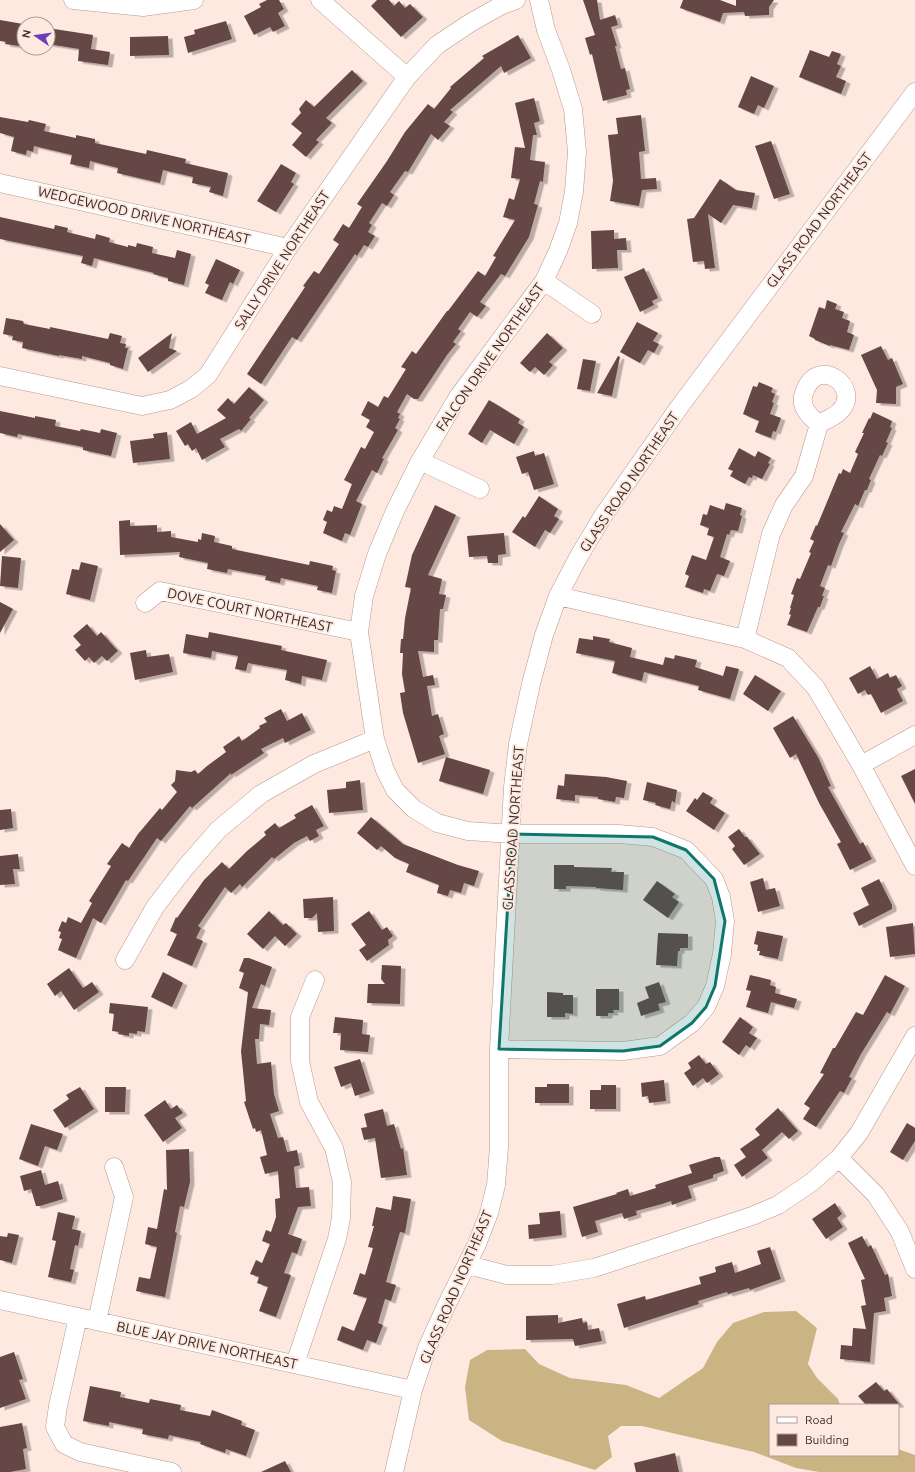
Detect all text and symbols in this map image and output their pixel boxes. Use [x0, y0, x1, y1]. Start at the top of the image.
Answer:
north arrow [16, 16, 56, 56]
text: N [19, 28, 33, 39]
street label: GLASS ROAD NORTHEAST [763, 149, 875, 291]
street label: WEDGEWOOD DRIVE NORTHEAST [36, 183, 252, 247]
street label: SALLY DRIVE NORTHEAST [231, 187, 333, 332]
street label: FALCON DRIVE NORTHEAST [433, 280, 547, 434]
street label: GLASS ROAD NORTHEAST [576, 409, 682, 555]
street label: DOVE COURT NORTHEAST [166, 585, 334, 635]
street label: GLASS ROAD NORTHEAST [499, 745, 527, 911]
street label: GLASS ROAD NORTHEAST [416, 1208, 496, 1366]
street label: BLUE JAY DRIVE NORTHEAST [115, 1318, 299, 1372]
legend [769, 1404, 899, 1456]
text: Road [805, 1413, 833, 1426]
text: Building [805, 1433, 849, 1446]

